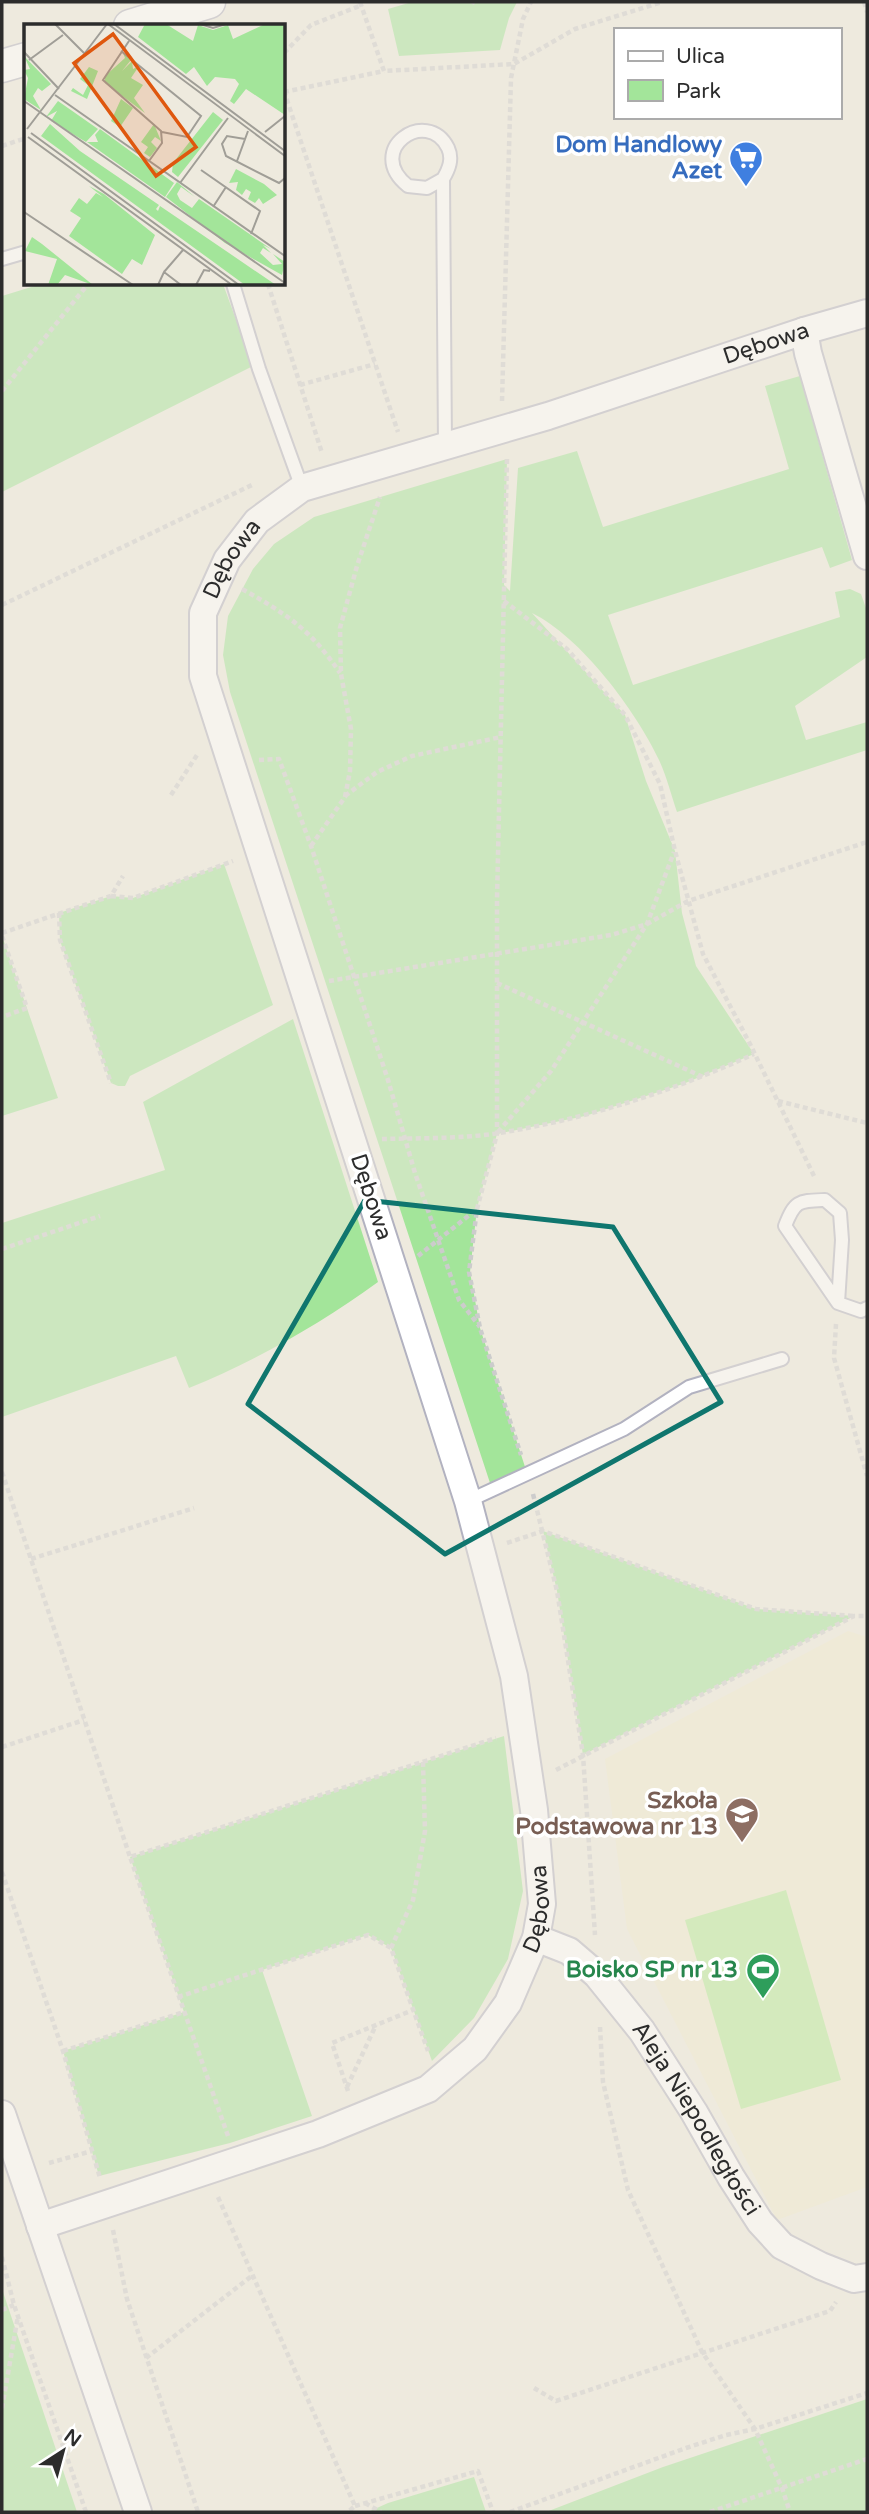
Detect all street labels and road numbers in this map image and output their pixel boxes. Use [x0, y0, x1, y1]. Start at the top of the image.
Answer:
street label: Dębowa [719, 316, 813, 371]
street label: Dębowa [197, 514, 267, 603]
street label: Dębowa [344, 1150, 398, 1244]
street label: Dębowa [517, 1864, 556, 1958]
street label: Aleja Niepodległości [626, 2016, 766, 2221]

